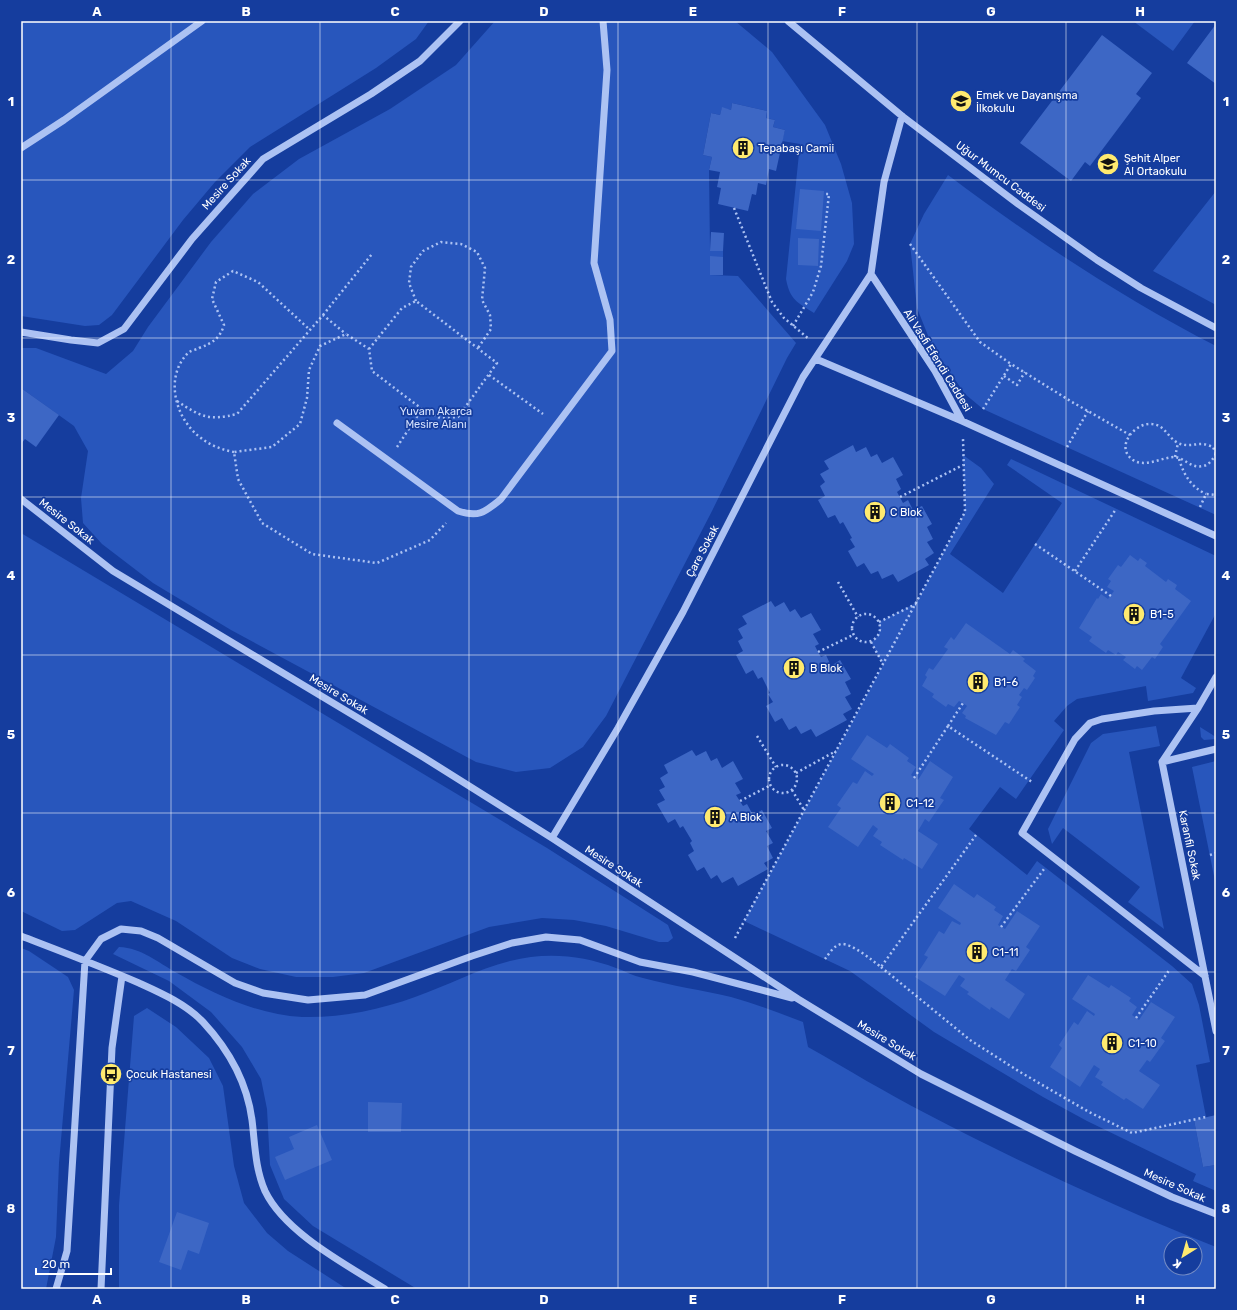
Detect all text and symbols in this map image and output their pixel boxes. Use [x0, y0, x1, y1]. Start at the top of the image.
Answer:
text: A [92, 4, 102, 19]
text: B [241, 4, 251, 19]
text: C [390, 4, 400, 19]
text: D [539, 4, 549, 19]
text: E [689, 4, 697, 19]
text: F [838, 4, 846, 19]
text: G [986, 4, 996, 19]
text: H [1135, 4, 1145, 19]
school or university icon: Emek ve Dayanışma İlkokulu [948, 88, 974, 114]
place label: Emek ve Dayanışma İlkokulu [976, 89, 1078, 115]
text: 1 [8, 94, 14, 109]
text: 1 [1223, 94, 1229, 109]
building icon: Tepabaşı Camii [730, 135, 756, 161]
street label: Uğur Mumcu Caddesi [953, 138, 1048, 214]
place label: Tepabaşı Camii [758, 142, 834, 155]
school or university icon: Şehit Alper Al Ortaokulu [1095, 151, 1121, 177]
place label: Şehit Alper Al Ortaokulu [1124, 152, 1187, 178]
street label: Mesire Sokak [199, 154, 254, 212]
text: 2 [7, 252, 15, 267]
text: 2 [1222, 252, 1230, 267]
street label: Ali Vasfi Efendi Caddesi [901, 307, 974, 414]
park label: Yuvam Akarca Mesire Alanı [400, 405, 472, 431]
text: 3 [7, 410, 16, 425]
text: 3 [1222, 410, 1231, 425]
street label: Mesire Sokak [36, 496, 97, 547]
building icon: C Blok [862, 499, 888, 525]
place label: C Blok [890, 506, 922, 519]
street label: Çare Sokak [683, 523, 722, 579]
text: 4 [7, 568, 16, 583]
text: 4 [1222, 568, 1231, 583]
building icon: B1-5 [1121, 601, 1147, 627]
place label: B1-5 [1150, 608, 1174, 621]
building icon: B Blok [781, 655, 807, 681]
place label: B Blok [810, 662, 842, 675]
building icon: B1-6 [965, 669, 991, 695]
street label: Mesire Sokak [307, 672, 371, 717]
place label: B1-6 [994, 676, 1018, 689]
text: 5 [7, 727, 15, 742]
text: 5 [1222, 727, 1230, 742]
building icon: C1-12 [877, 790, 903, 816]
place label: C1-12 [906, 797, 934, 810]
building icon: A Blok [702, 804, 728, 830]
street label: Karanfil Sokak [1176, 809, 1203, 882]
place label: A Blok [730, 811, 762, 824]
street label: Mesire Sokak [582, 843, 645, 890]
text: 6 [7, 885, 16, 900]
text: 6 [1222, 885, 1231, 900]
building icon: C1-11 [964, 939, 990, 965]
place label: C1-11 [992, 946, 1018, 959]
street label: Mesire Sokak [855, 1018, 919, 1063]
building icon: C1-10 [1099, 1030, 1125, 1056]
place label: C1-10 [1128, 1037, 1157, 1050]
text: 7 [7, 1043, 15, 1058]
text: 7 [1222, 1043, 1230, 1058]
bus stop icon: Çocuk Hastanesi [98, 1061, 124, 1087]
place label: Çocuk Hastanesi [126, 1068, 212, 1081]
street label: Mesire Sokak [1142, 1166, 1208, 1205]
text: 8 [7, 1201, 16, 1216]
text: 8 [1222, 1201, 1231, 1216]
north arrow [1163, 1236, 1203, 1276]
scale bar [36, 1250, 111, 1276]
text: K [1170, 1256, 1184, 1271]
text: 20 m [42, 1257, 70, 1271]
text: A [92, 1292, 102, 1307]
text: B [241, 1292, 251, 1307]
text: C [390, 1292, 400, 1307]
text: D [539, 1292, 549, 1307]
text: E [689, 1292, 697, 1307]
text: F [838, 1292, 846, 1307]
text: G [986, 1292, 996, 1307]
text: H [1135, 1292, 1145, 1307]

